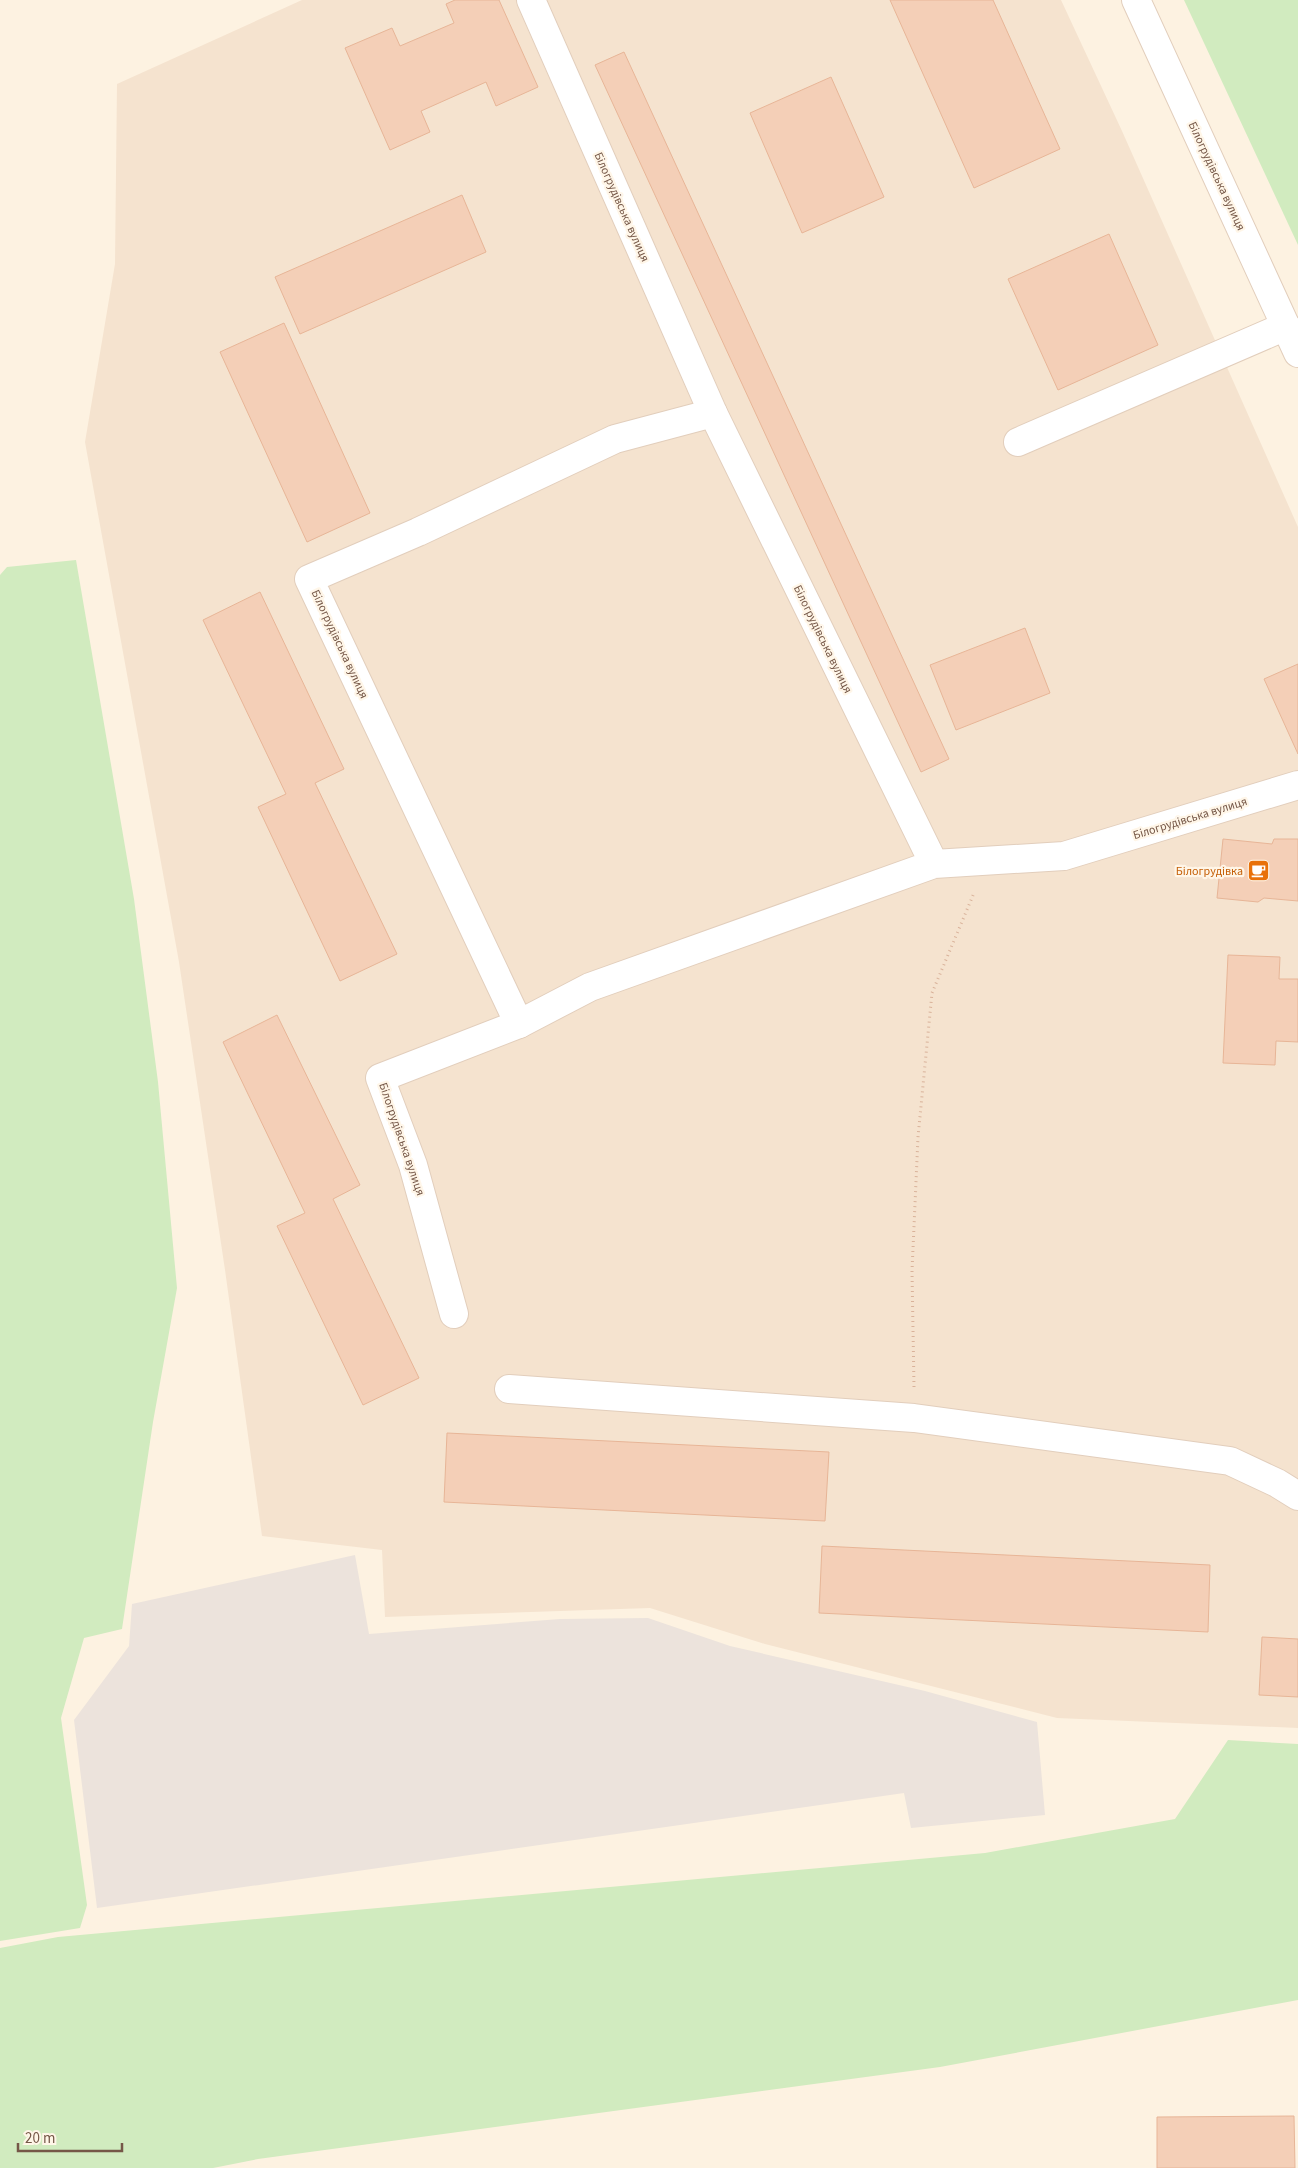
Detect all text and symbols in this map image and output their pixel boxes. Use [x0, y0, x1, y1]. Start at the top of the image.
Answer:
street label: Білогрудівська вулиця [1184, 119, 1249, 234]
street label: Білогрудівська вулиця [590, 150, 653, 265]
street label: Білогрудівська вулиця [789, 582, 856, 696]
street label: Білогрудівська вулиця [307, 587, 372, 702]
street label: Білогрудівська вулиця [1131, 793, 1249, 844]
cafe icon: Білогрудівка [1247, 859, 1271, 883]
place label: Білогрудівка [1176, 863, 1243, 880]
street label: Білогрудівська вулиця [374, 1080, 429, 1198]
scale bar [18, 2120, 121, 2152]
text: 20 m [25, 2128, 55, 2149]

